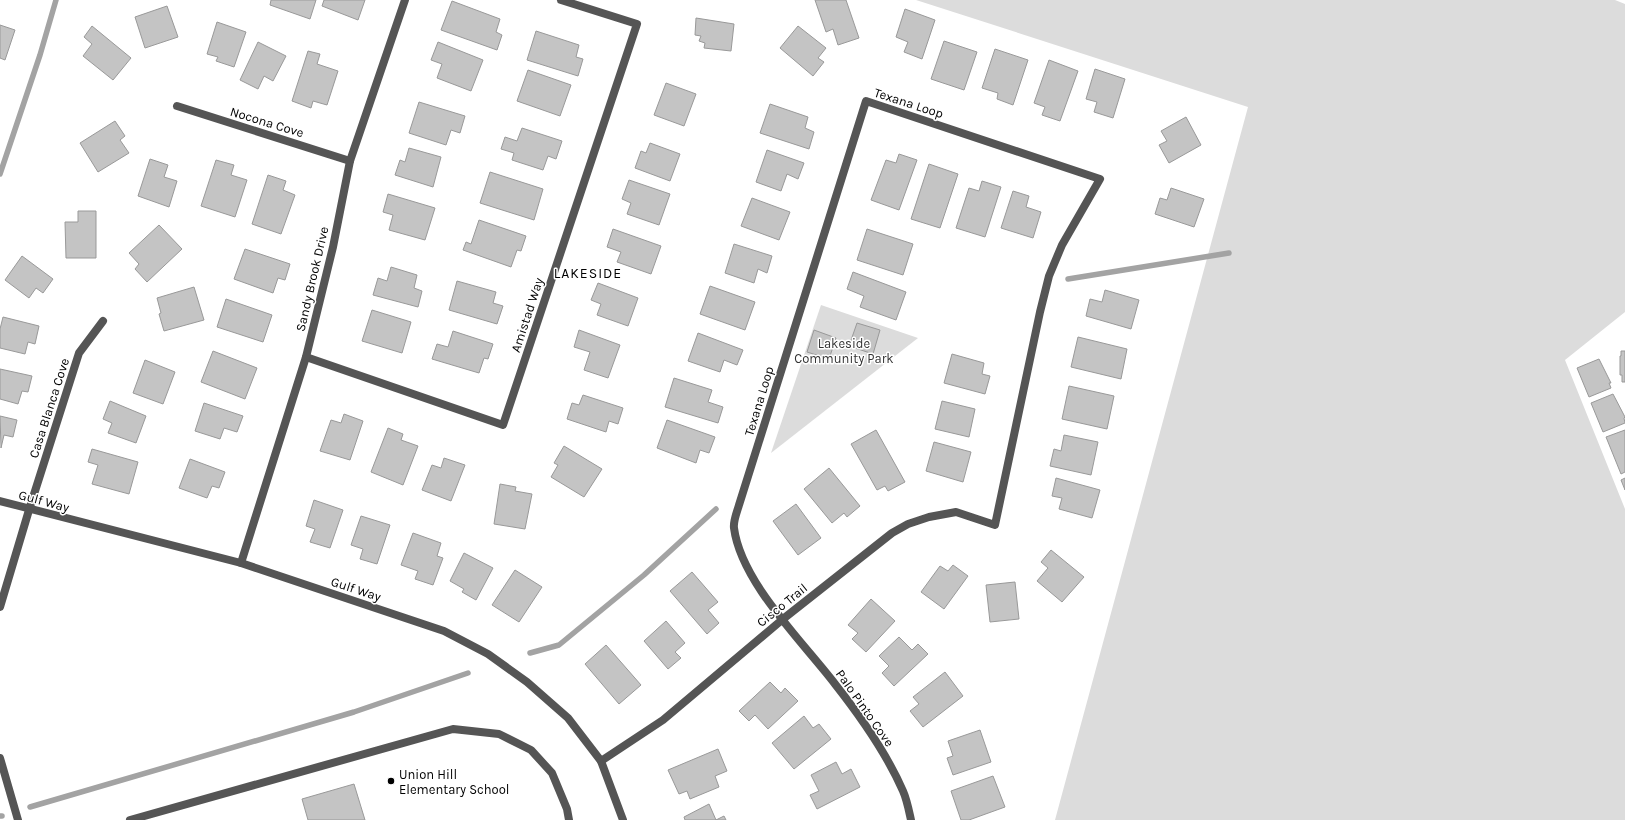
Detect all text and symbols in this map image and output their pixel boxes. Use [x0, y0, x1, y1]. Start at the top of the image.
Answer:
street label: Texana Loop [872, 85, 946, 121]
street label: Nocona Cove [228, 104, 306, 140]
street label: Sandy Brook Drive [293, 225, 331, 333]
district label: LAKESIDE [554, 265, 622, 282]
street label: Amistad Way [508, 276, 546, 354]
park label: Lakeside Community Park [794, 336, 894, 366]
street label: Casa Blanca Cove [26, 356, 72, 460]
street label: Texana Loop [741, 364, 777, 438]
street label: Gulf Way [17, 487, 71, 515]
street label: Gulf Way [329, 574, 383, 604]
street label: Cisco Trail [754, 580, 810, 630]
street label: Palo Pinto Cove [833, 667, 897, 750]
place label: Union Hill Elementary School [399, 767, 509, 797]
marker: Union Hill Elementary School [386, 776, 396, 786]

